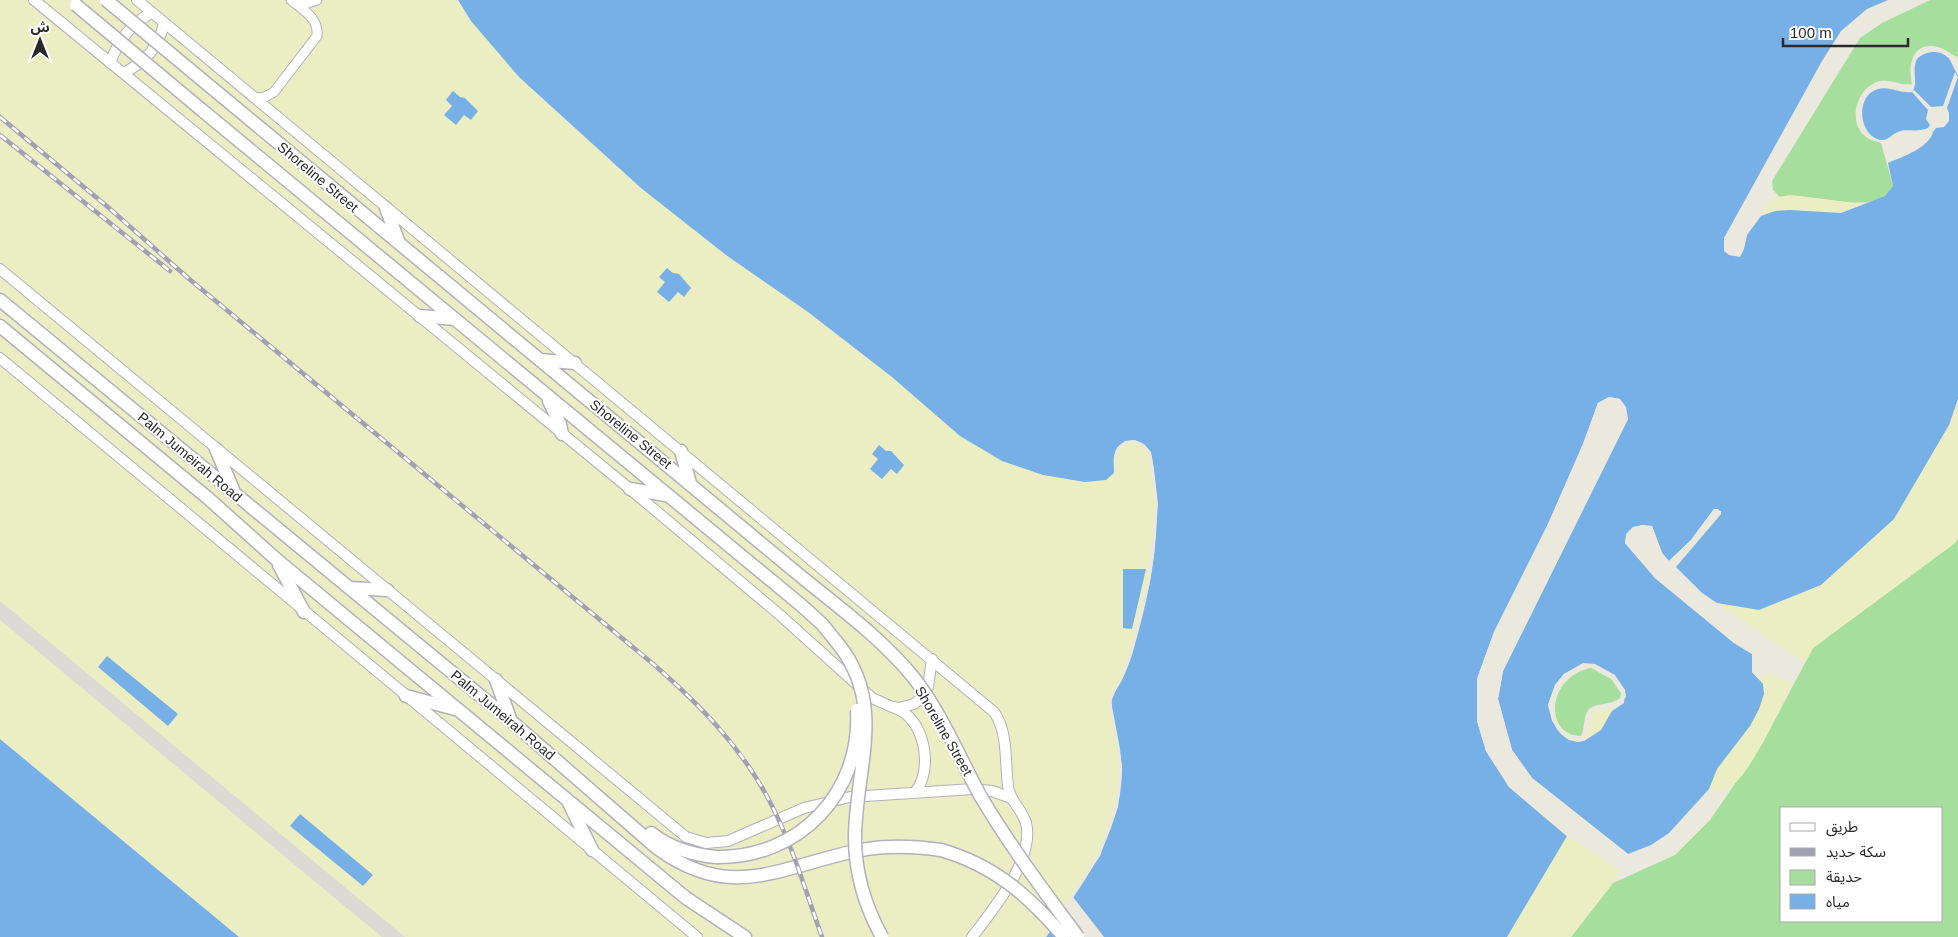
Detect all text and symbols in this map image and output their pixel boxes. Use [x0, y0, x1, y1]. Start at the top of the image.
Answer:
north arrow [15, 15, 65, 65]
scale bar [1783, 15, 1908, 47]
text: ش [30, 19, 50, 35]
text: 100 m [1790, 24, 1832, 41]
street label: Shoreline Street [274, 139, 362, 215]
street label: Shoreline Street [587, 396, 675, 472]
street label: Palm Jumeirah Road [135, 409, 245, 505]
street label: Palm Jumeirah Road [448, 667, 558, 763]
street label: Shoreline Street [912, 684, 976, 779]
legend [1780, 807, 1943, 922]
text: طريق [1826, 818, 1858, 837]
text: سكة حديد [1826, 843, 1886, 860]
text: حديقة [1826, 868, 1862, 885]
text: مياه [1826, 893, 1850, 910]

